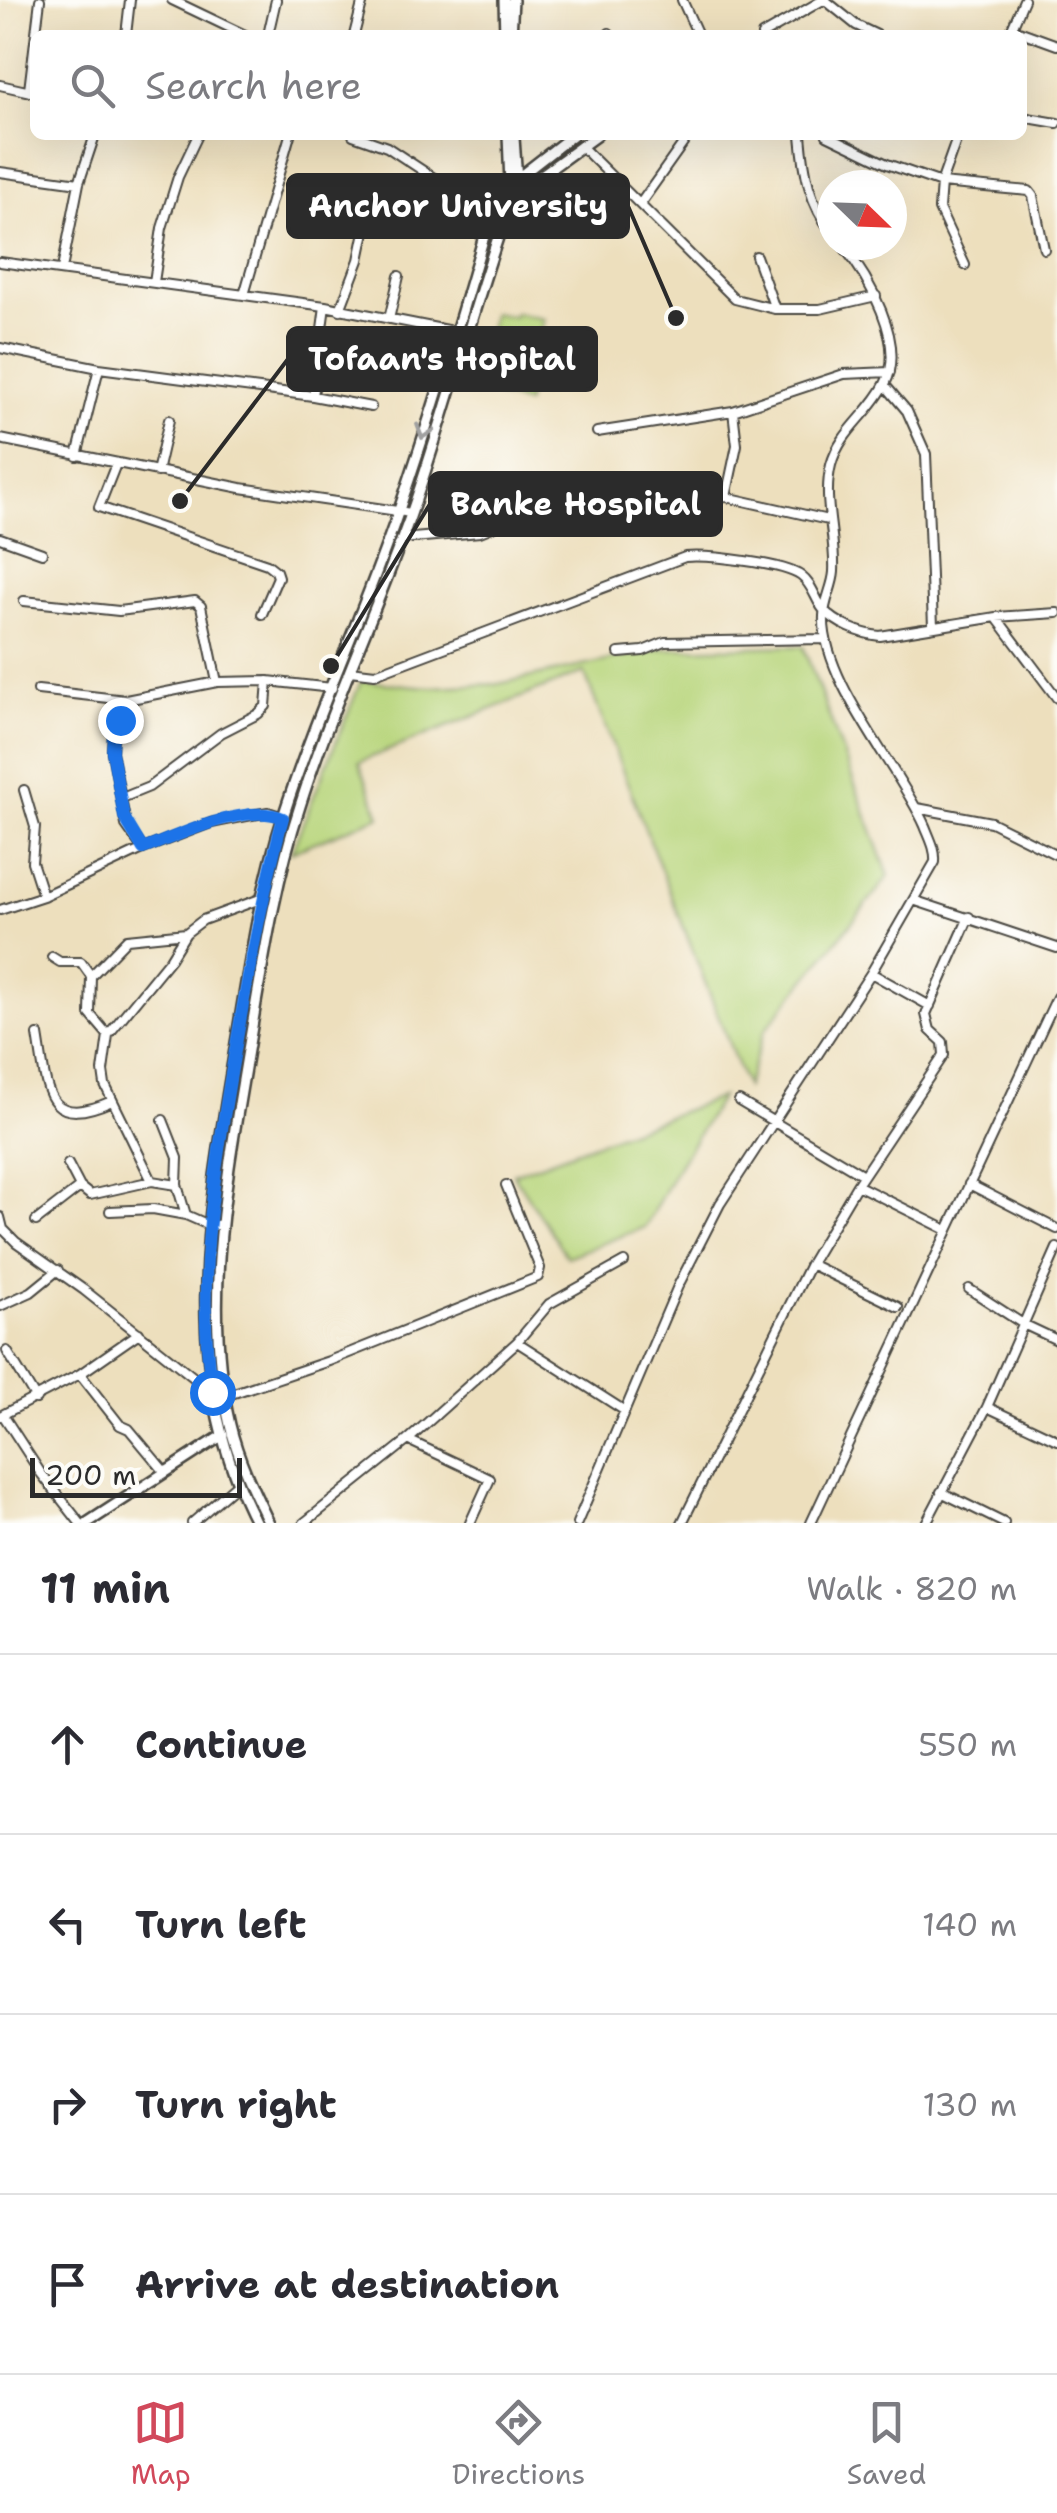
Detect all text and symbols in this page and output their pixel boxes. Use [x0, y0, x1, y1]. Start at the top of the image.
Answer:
search box [30, 30, 1027, 140]
icon: search [65, 58, 120, 113]
text: Search here [145, 60, 362, 111]
north arrow [817, 170, 907, 260]
callout: Anchor University [288, 175, 628, 237]
text: Anchor University [308, 184, 608, 227]
callout: Tofaan's Hopital [288, 328, 596, 390]
text: Tofaan's Hopital [308, 337, 576, 380]
one-way arrow [415, 423, 436, 440]
callout: Banke Hospital [430, 473, 721, 535]
text: Banke Hospital [451, 482, 701, 525]
route end [98, 698, 144, 744]
route start [190, 1370, 236, 1416]
scale bar [30, 1453, 242, 1498]
text: 200 m [45, 1456, 136, 1494]
text: 11 min [40, 1560, 170, 1616]
text: Walk · 820 m [806, 1567, 1017, 1610]
icon: ahead [40, 1717, 95, 1772]
text: Continue [135, 1719, 307, 1770]
text: 550 m [918, 1723, 1017, 1766]
icon: left [40, 1897, 95, 1952]
text: Turn left [135, 1899, 307, 1950]
text: 140 m [922, 1903, 1017, 1946]
icon: right [40, 2077, 95, 2132]
text: Turn right [135, 2079, 337, 2130]
text: 130 m [922, 2083, 1017, 2126]
icon: arrive [40, 2257, 95, 2312]
text: Arrive at destination [135, 2259, 559, 2310]
tab: Map [131, 2395, 191, 2493]
tab: Directions [452, 2395, 585, 2493]
tab: Saved [847, 2395, 926, 2493]

